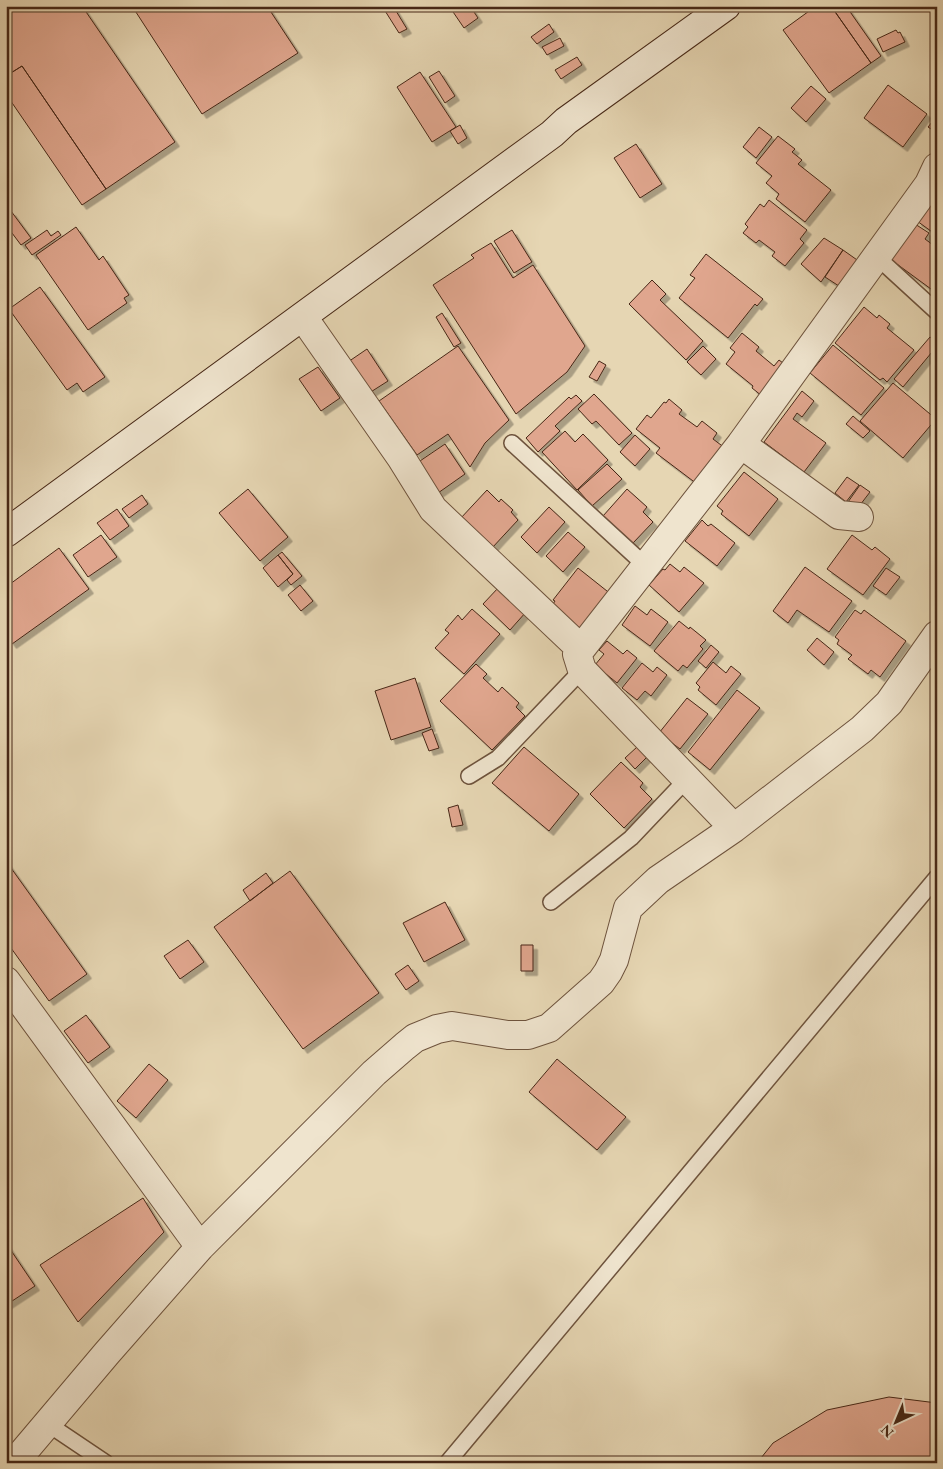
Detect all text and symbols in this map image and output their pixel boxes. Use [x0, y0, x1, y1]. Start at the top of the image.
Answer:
north arrow [870, 1396, 920, 1446]
text: N [876, 1420, 897, 1442]

